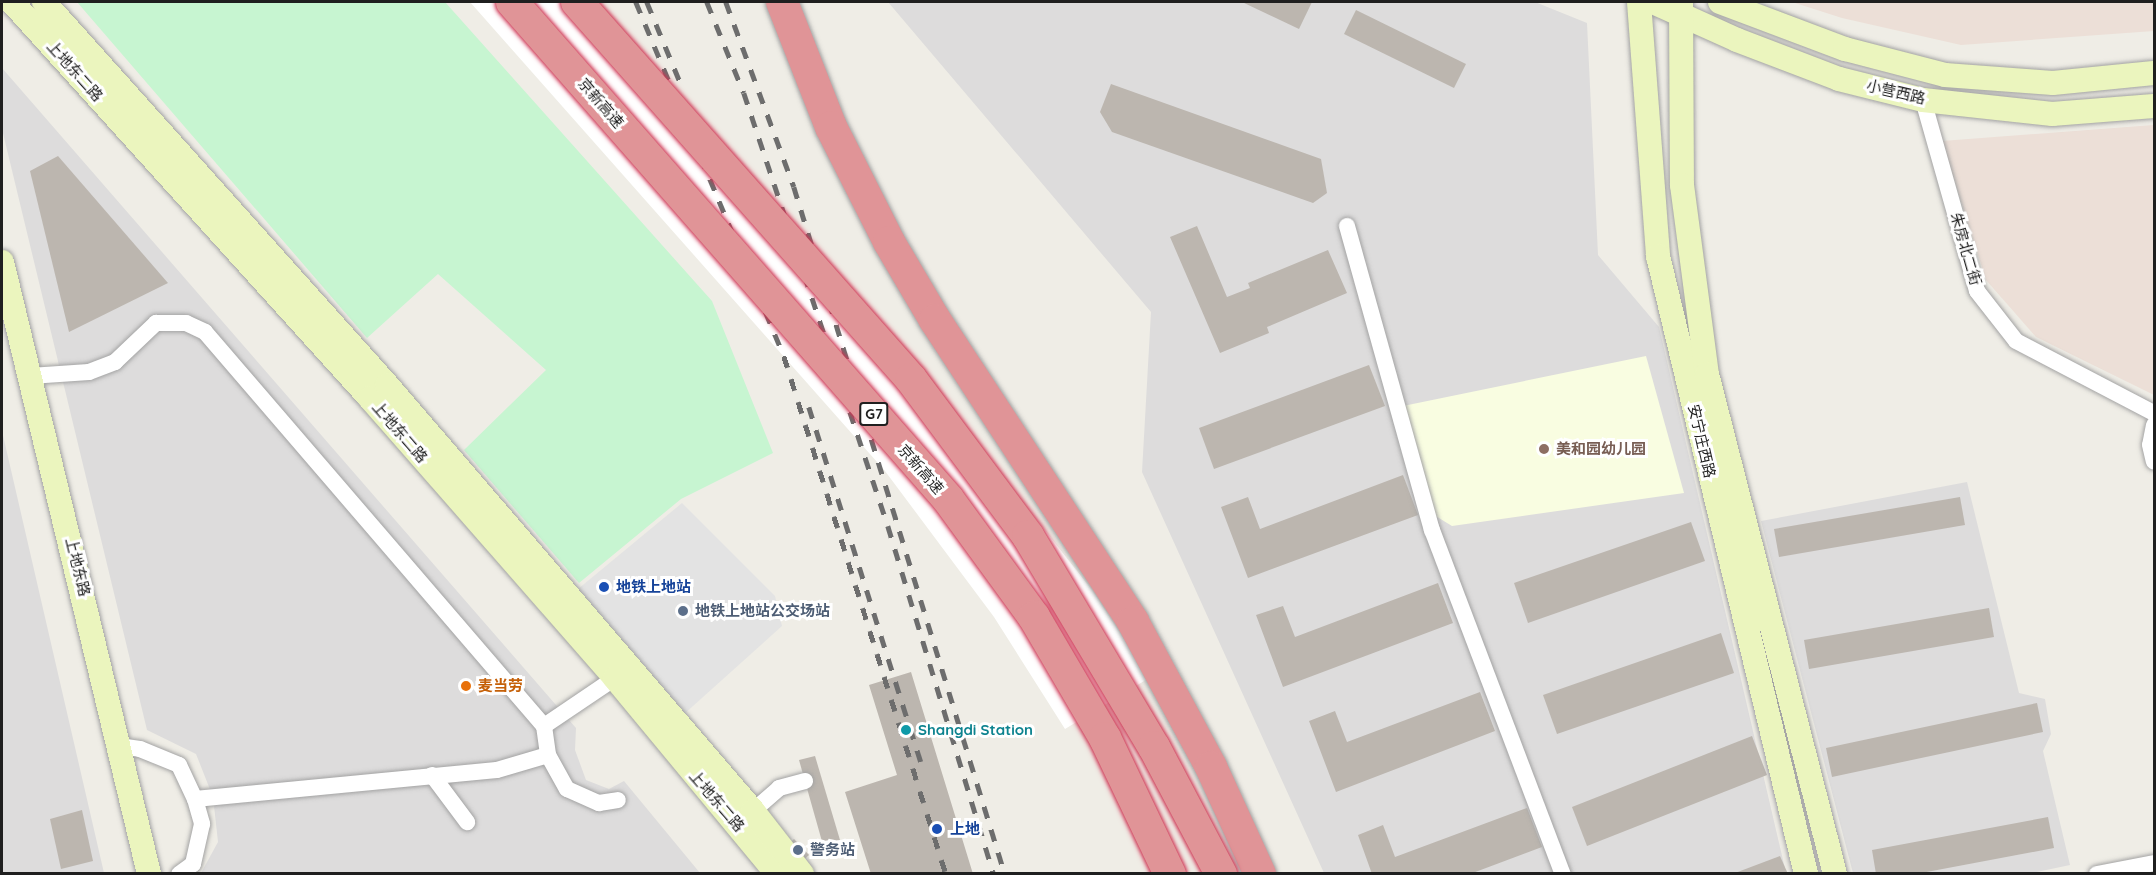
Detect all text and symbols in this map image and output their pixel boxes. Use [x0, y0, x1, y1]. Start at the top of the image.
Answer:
street label: 上地东二路 [43, 37, 107, 105]
street label: 京新高速 [575, 74, 627, 132]
street label: 小营西路 [1865, 76, 1927, 108]
street label: 朱房北二街 [1947, 210, 1985, 288]
street label: 上地东二路 [369, 398, 431, 466]
street label: 安宁庄西路 [1685, 402, 1719, 480]
road number: G7 [859, 403, 889, 425]
street label: 京新高速 [895, 440, 947, 498]
place label: 美和园幼儿园 [1556, 440, 1646, 458]
marker: 美和园幼儿园 [1537, 442, 1551, 456]
street label: 上地东路 [62, 536, 94, 598]
place label: 地铁上地站 [616, 578, 691, 596]
marker: 地铁上地站 [597, 580, 611, 594]
place label: 地铁上地站公交场站 [695, 602, 830, 620]
marker: 地铁上地站公交场站 [676, 604, 690, 618]
place label: 麦当劳 [478, 677, 523, 695]
marker: 麦当劳 [459, 679, 473, 693]
place label: Shangdi Station [918, 721, 1033, 739]
marker: Shangdi Station [899, 723, 913, 737]
street label: 上地东二路 [686, 767, 748, 835]
marker: 上地 [928, 820, 946, 838]
place label: 上地 [950, 820, 980, 838]
place label: 警务站 [810, 841, 855, 859]
marker: 警务站 [791, 843, 805, 857]

